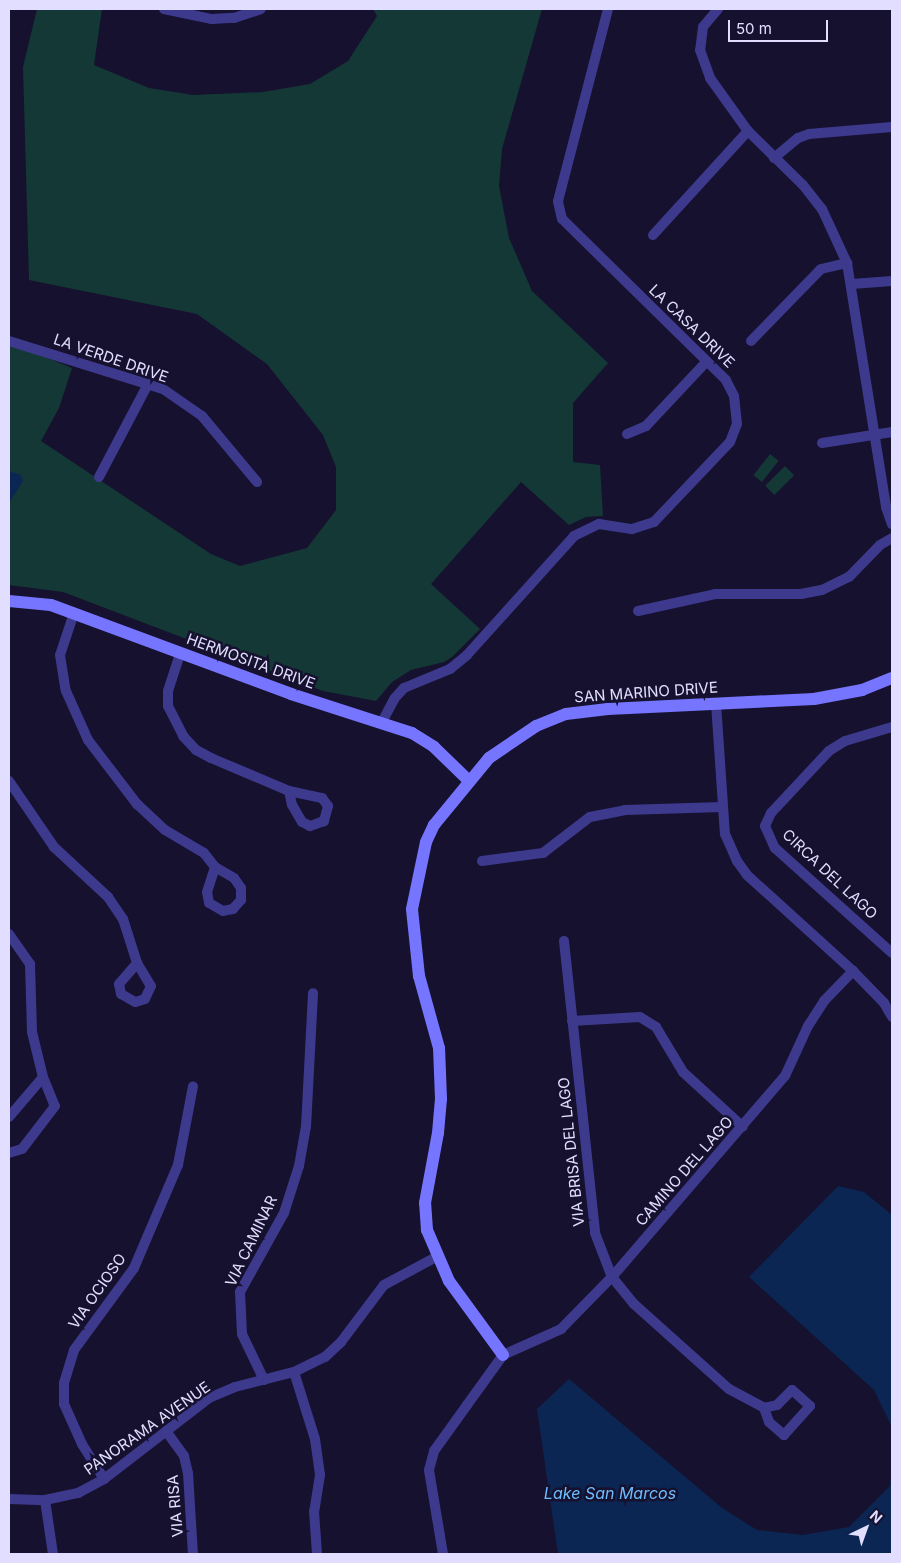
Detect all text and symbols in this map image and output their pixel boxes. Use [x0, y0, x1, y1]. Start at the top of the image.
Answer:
scale bar [731, 10, 831, 42]
text: 50 m [736, 19, 772, 38]
street label: LA CASA DRIVE [645, 281, 739, 371]
street label: LA VERDE DRIVE [51, 330, 171, 386]
street label: HERMOSITA DRIVE [184, 629, 318, 693]
street label: SAN MARINO DRIVE [574, 678, 718, 706]
street label: CIRCA DEL LAGO [779, 825, 881, 923]
street label: VIA BRISA DEL LAGO [554, 1076, 588, 1228]
street label: CAMINO DEL LAGO [632, 1113, 736, 1229]
street label: VIA CAMINAR [221, 1193, 281, 1289]
street label: VIA OCIOSO [64, 1250, 130, 1332]
street label: PANORAMA AVENUE [80, 1378, 214, 1478]
street label: VIA RISA [163, 1474, 187, 1538]
water label: Lake San Marcos [544, 1483, 676, 1503]
north arrow [841, 1503, 891, 1553]
text: N [867, 1507, 886, 1526]

